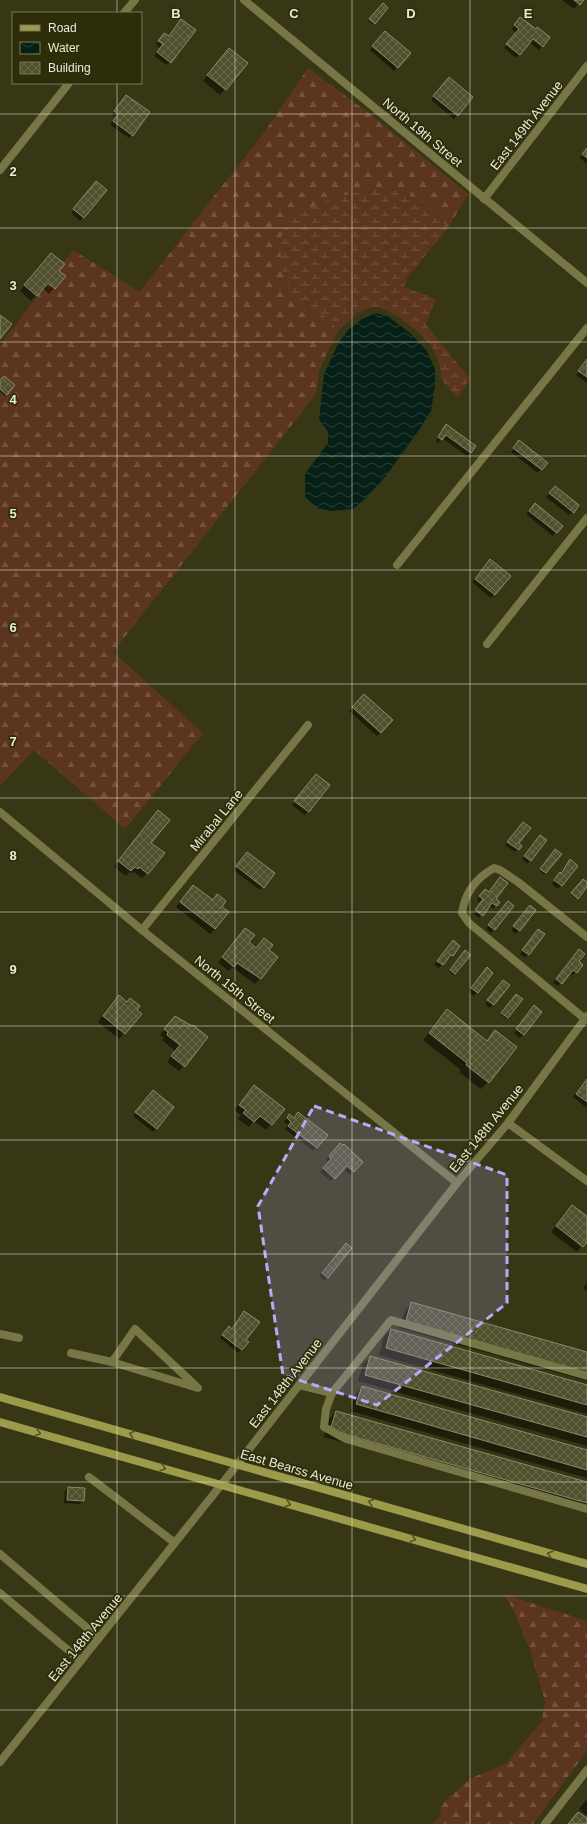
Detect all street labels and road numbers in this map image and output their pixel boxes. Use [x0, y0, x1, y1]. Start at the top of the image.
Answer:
street label: East 149th Avenue [487, 78, 566, 173]
street label: North 19th Street [380, 95, 466, 170]
street label: Mirabal Lane [187, 786, 246, 854]
street label: North 15th Street [191, 952, 278, 1027]
street label: East 148th Avenue [446, 1081, 526, 1175]
street label: East 148th Avenue [246, 1336, 325, 1431]
street label: East Bearss Avenue [239, 1446, 355, 1493]
street label: East 148th Avenue [45, 1590, 125, 1684]

